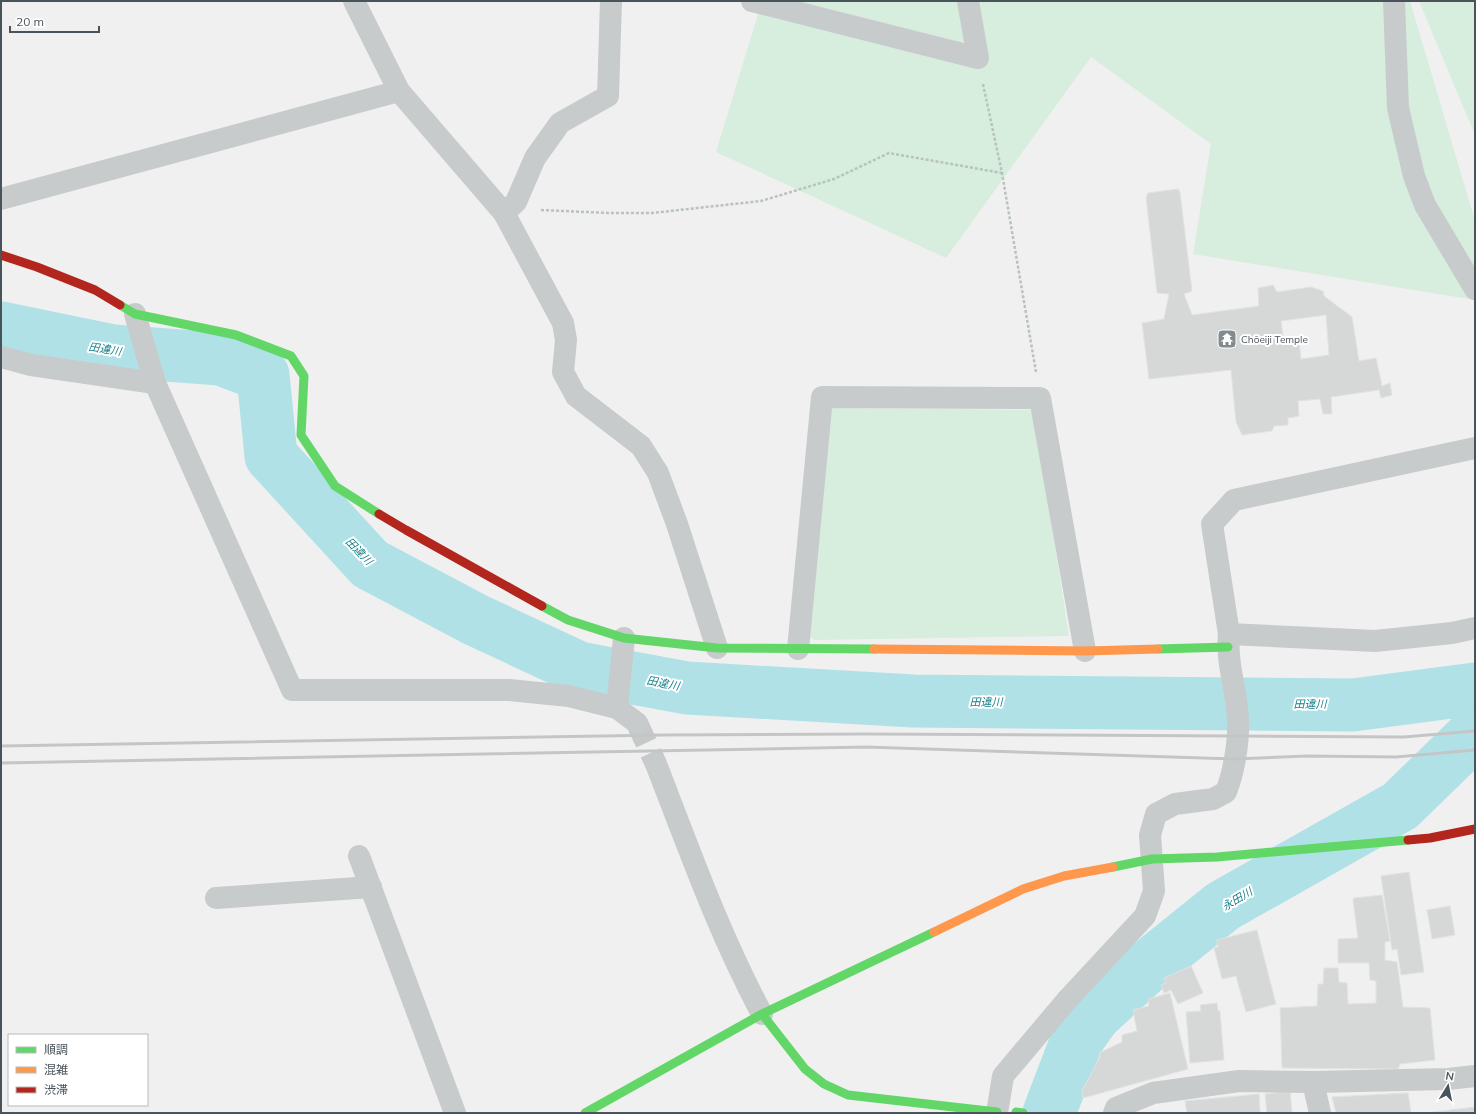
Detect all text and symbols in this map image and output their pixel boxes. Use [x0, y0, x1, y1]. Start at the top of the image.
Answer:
scale bar [10, 8, 99, 34]
text: 20 m [16, 14, 44, 29]
temple icon: Chōeiji Temple [1216, 328, 1238, 350]
place label: Chōeiji Temple [1241, 333, 1308, 346]
water label: 田違川 [88, 340, 123, 359]
water label: 田違川 [343, 534, 376, 568]
water label: 田違川 [645, 673, 682, 693]
water label: 田違川 [970, 695, 1003, 709]
water label: 田違川 [1294, 697, 1327, 711]
water label: 永田川 [1219, 884, 1256, 913]
legend [8, 1034, 148, 1106]
text: 順調 [44, 1042, 68, 1057]
text: 混雑 [44, 1062, 68, 1077]
north arrow [1428, 1066, 1468, 1106]
text: N [1444, 1069, 1455, 1084]
text: 渋滞 [44, 1082, 68, 1097]

